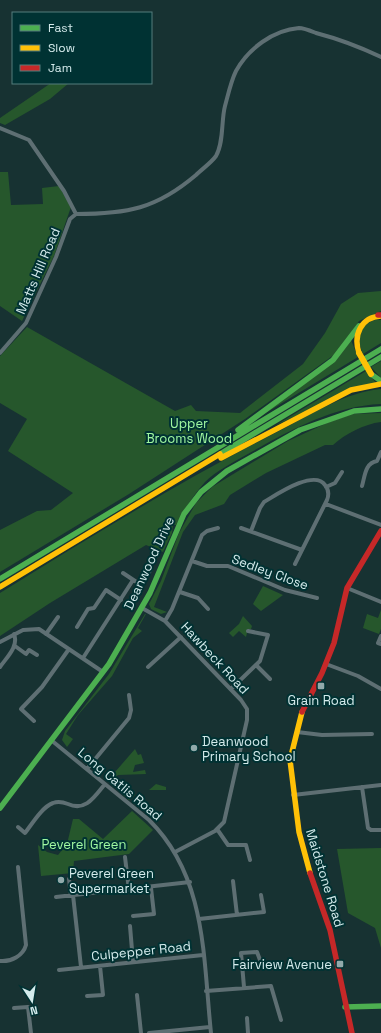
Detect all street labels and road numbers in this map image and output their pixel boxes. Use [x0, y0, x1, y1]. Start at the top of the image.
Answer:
street label: Matts Hill Road [12, 225, 64, 317]
street label: Deanwood Drive [120, 514, 178, 612]
street label: Sedley Close [229, 550, 311, 594]
street label: Hawbeck Road [177, 618, 253, 698]
street label: Long Catlis Road [74, 744, 166, 824]
street label: Maidstone Road [302, 827, 348, 929]
street label: Culpepper Road [90, 937, 192, 965]

